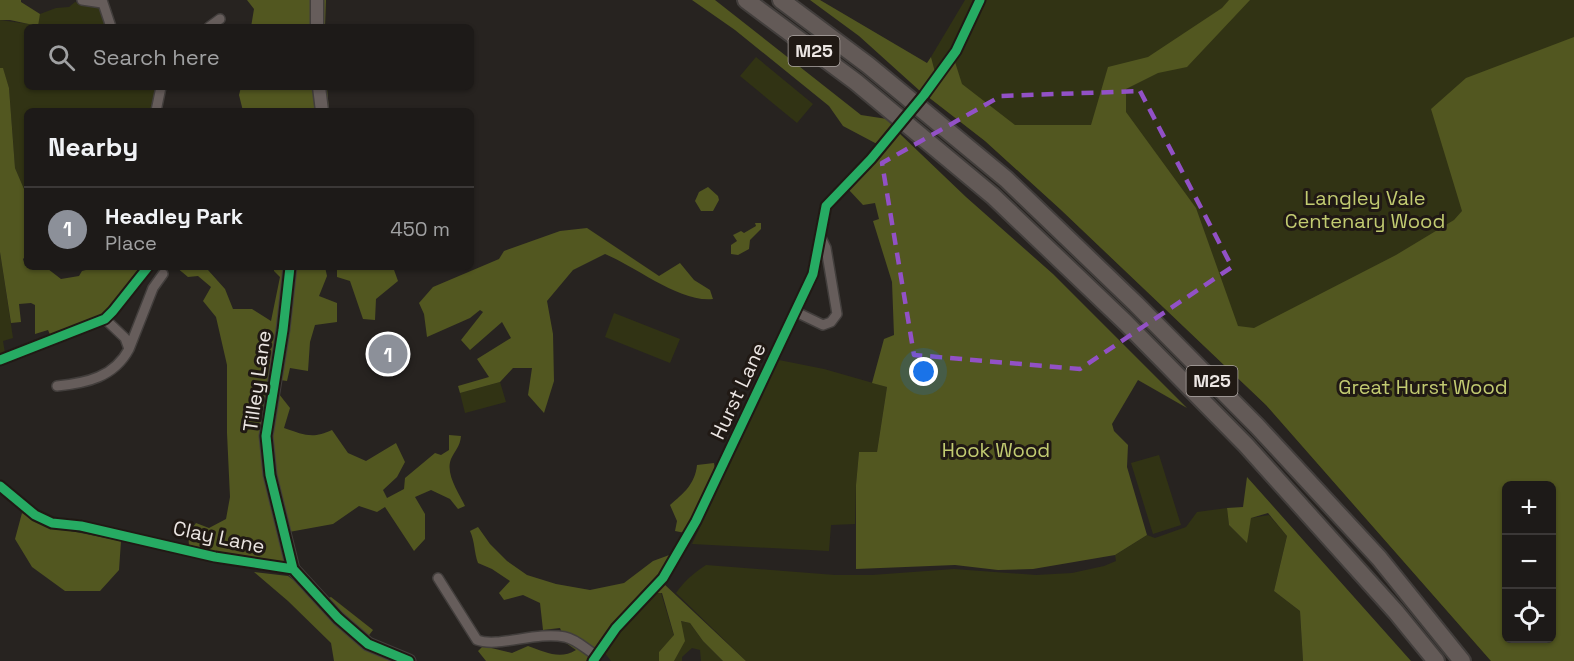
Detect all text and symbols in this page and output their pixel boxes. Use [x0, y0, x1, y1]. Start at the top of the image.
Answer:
search box [24, 24, 474, 90]
road number: M25 [788, 36, 840, 66]
icon: search [45, 41, 78, 74]
text: Search here [93, 43, 220, 71]
text: Nearby [48, 130, 138, 164]
park label: Langley Vale Centenary Wood [1285, 185, 1445, 234]
text: Headley Park [105, 202, 243, 230]
text: 1 [63, 216, 72, 242]
text: 450 m [390, 216, 450, 242]
text: Place [105, 230, 157, 256]
street label: Tilley Lane [237, 329, 277, 433]
pin: 1 [368, 332, 408, 376]
street label: Hurst Lane [704, 338, 772, 444]
your location [909, 357, 938, 386]
road number: M25 [1186, 366, 1238, 396]
park label: Great Hurst Wood [1338, 374, 1508, 400]
park label: Hook Wood [942, 437, 1050, 463]
map controls [1502, 481, 1556, 643]
button: + [1502, 481, 1556, 535]
street label: Clay Lane [171, 515, 267, 559]
button: − [1502, 535, 1556, 589]
button: locate [1502, 589, 1556, 643]

